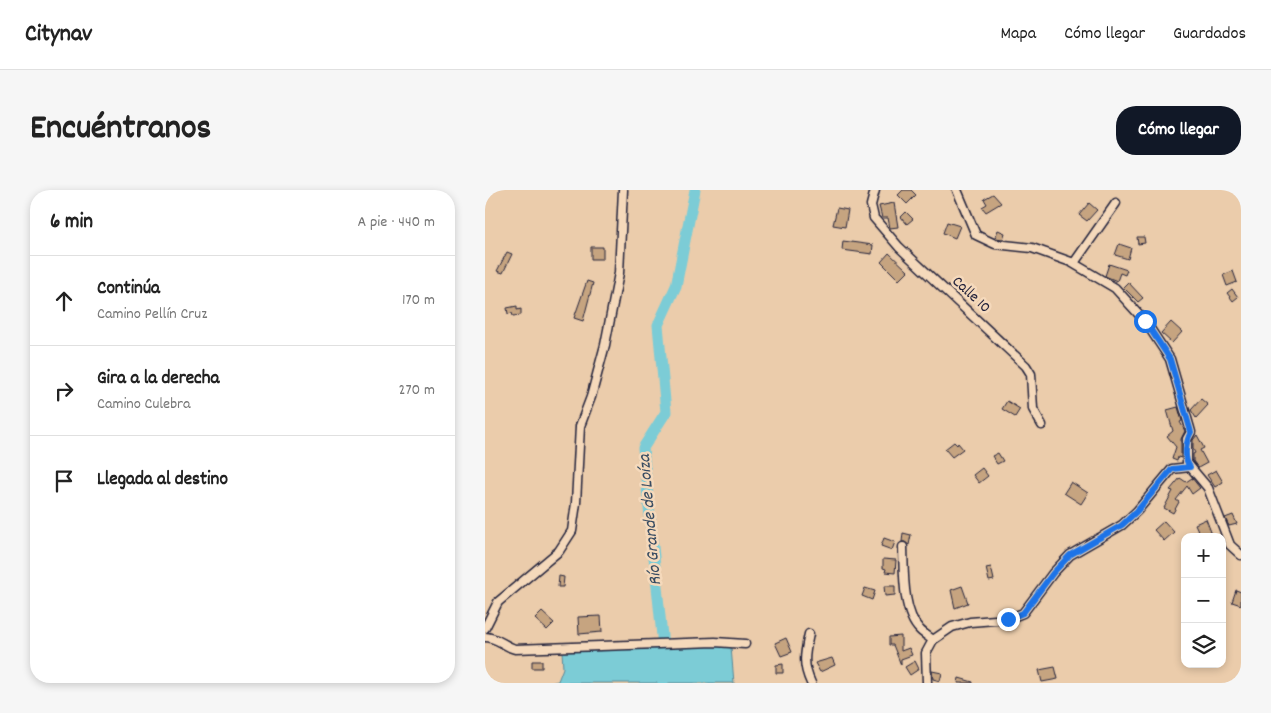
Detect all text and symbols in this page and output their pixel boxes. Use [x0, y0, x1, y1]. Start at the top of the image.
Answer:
text: Citynav [25, 18, 92, 52]
text: Mapa [1000, 22, 1036, 47]
text: Cómo llegar [1064, 22, 1145, 47]
text: Guardados [1173, 22, 1246, 47]
text: Encuéntranos [30, 105, 211, 155]
button: Cómo llegar [1116, 106, 1241, 155]
text: 6 min [50, 208, 93, 238]
text: A pie · 440 m [358, 211, 435, 234]
street label: Calle 10 [946, 271, 996, 319]
text: Continúa [97, 276, 160, 303]
icon: ahead [50, 287, 78, 315]
text: 170 m [402, 289, 435, 312]
text: Camino Pellín Cruz [97, 303, 207, 326]
route start [1134, 310, 1157, 333]
text: Gira a la derecha [97, 366, 219, 393]
icon: right [50, 377, 78, 405]
text: 270 m [399, 379, 435, 402]
text: Camino Culebra [97, 393, 191, 416]
water label: Río Grande de Loíza [633, 452, 669, 587]
icon: arrive [50, 467, 78, 495]
text: Llegada al destino [97, 467, 228, 494]
map controls [1181, 533, 1226, 668]
button: + [1181, 533, 1226, 578]
button: − [1181, 578, 1226, 623]
route end [997, 608, 1020, 631]
button: layers [1181, 623, 1226, 668]

